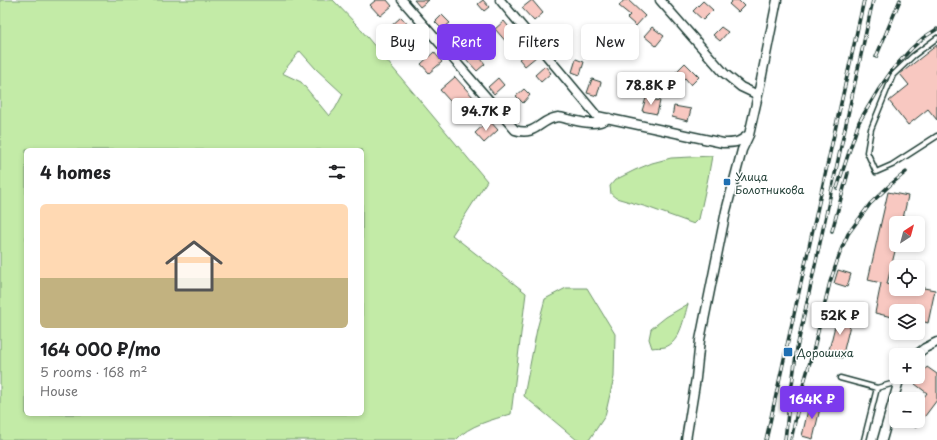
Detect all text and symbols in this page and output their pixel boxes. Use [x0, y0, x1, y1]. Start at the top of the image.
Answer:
chip: Buy [376, 24, 429, 60]
chip: Rent [437, 24, 496, 60]
chip: Filters [504, 24, 573, 60]
chip: New [581, 24, 639, 60]
pin: 78.8K ₽ [614, 72, 688, 106]
text: 78.8K ₽ [626, 75, 676, 94]
pin: 94.7K ₽ [449, 98, 523, 132]
text: 94.7K ₽ [461, 101, 511, 120]
text: 4 homes [40, 159, 111, 185]
icon: filters [326, 161, 348, 183]
place label: Улица Болотникова [735, 168, 805, 198]
marker: Улица Болотникова [722, 177, 732, 187]
north arrow [889, 216, 925, 252]
map controls [889, 216, 925, 428]
icon: home [158, 230, 230, 302]
button: locate [889, 260, 925, 296]
pin: 52K ₽ [812, 302, 868, 336]
button: layers [889, 304, 925, 340]
text: 52K ₽ [820, 305, 860, 324]
text: 164 000 ₽/mo [40, 336, 161, 362]
place label: Дорошиха [796, 344, 854, 361]
marker: Дорошиха [782, 346, 794, 358]
button: + [889, 348, 925, 384]
text: 5 rooms · 168 m² [40, 362, 147, 381]
text: House [40, 381, 78, 400]
pin: 164K ₽ [779, 386, 845, 420]
text: 164K ₽ [789, 389, 835, 408]
button: − [889, 392, 925, 428]

